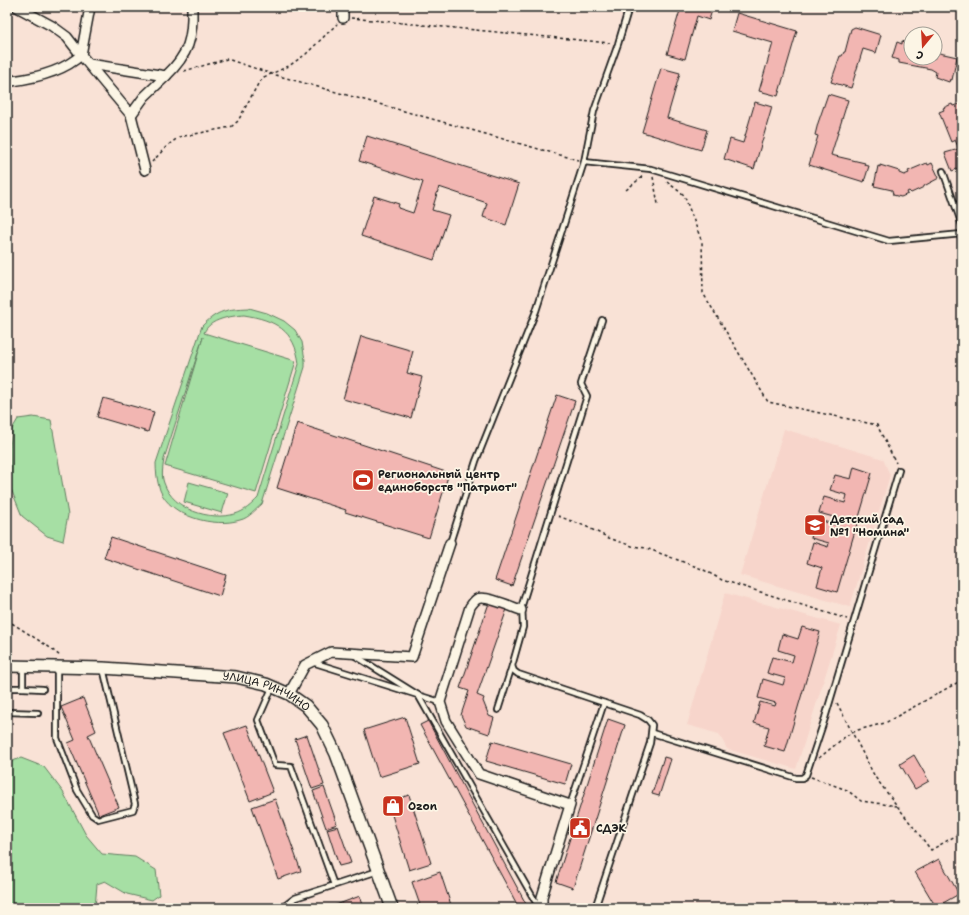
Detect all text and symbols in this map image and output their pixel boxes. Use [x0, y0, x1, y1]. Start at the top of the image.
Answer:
north arrow [903, 26, 943, 66]
text: С [914, 47, 926, 63]
sports icon: Региональный центр единоборств "Патриот" [350, 467, 376, 493]
place label: Региональный центр единоборств "Патриот" [378, 467, 517, 495]
school or university icon: Детский сад №1 "Номина" [802, 512, 828, 538]
place label: Детский сад №1 "Номина" [830, 512, 910, 540]
street label: УЛИЦА РИНЧИНО [222, 669, 314, 714]
shop icon: Ozon [380, 793, 406, 819]
place label: Ozon [408, 799, 438, 814]
public building icon: СДЭК [567, 815, 593, 841]
place label: СДЭК [596, 821, 627, 836]

